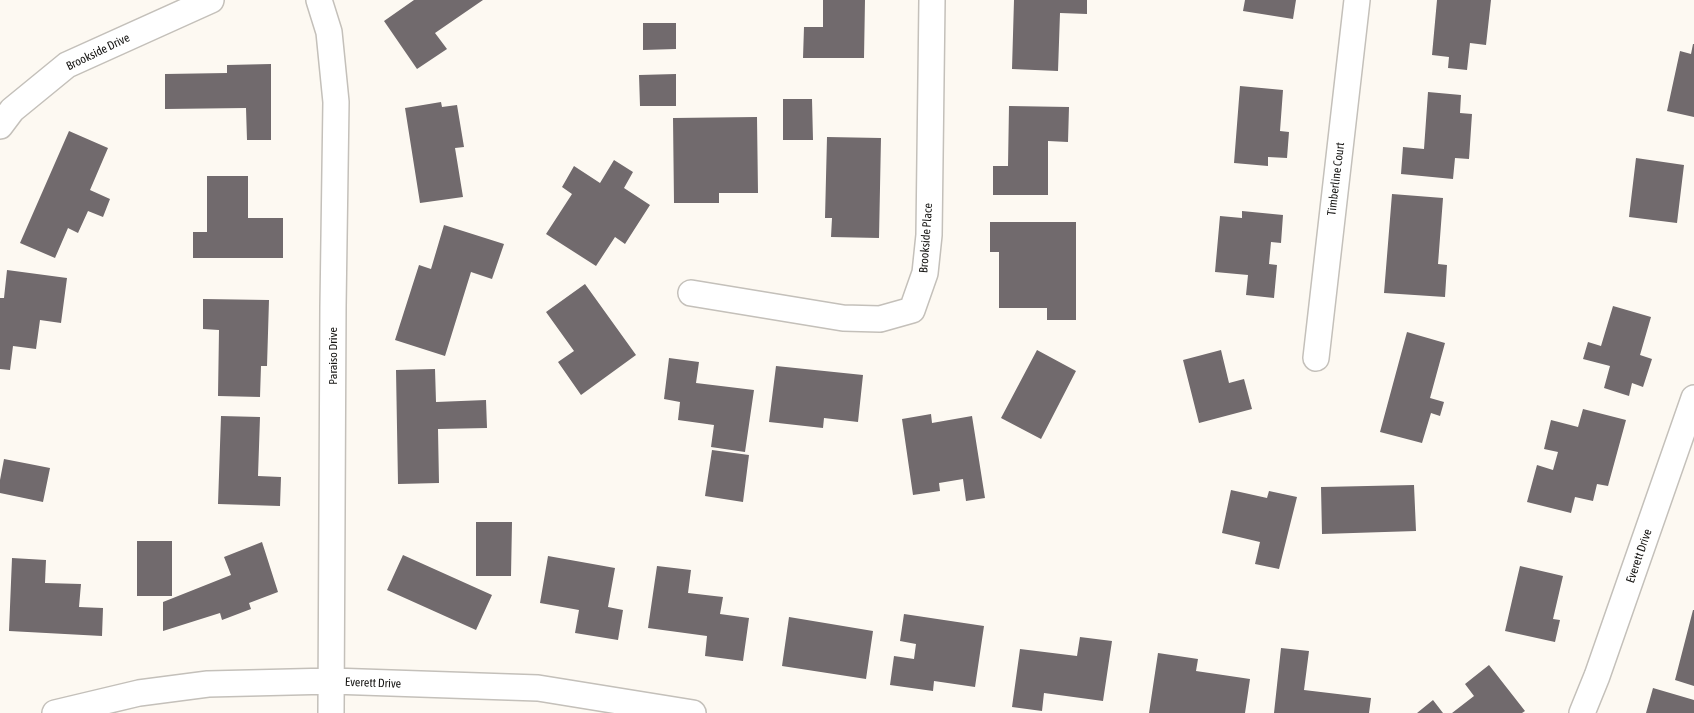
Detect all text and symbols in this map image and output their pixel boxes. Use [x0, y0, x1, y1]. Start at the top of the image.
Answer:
street label: Brookside Drive [64, 30, 132, 74]
street label: Timberline Court [1324, 142, 1348, 216]
street label: Brookside Place [916, 203, 936, 273]
street label: Paraiso Drive [326, 327, 340, 385]
street label: Everett Drive [1623, 527, 1655, 585]
street label: Everett Drive [345, 675, 401, 691]

